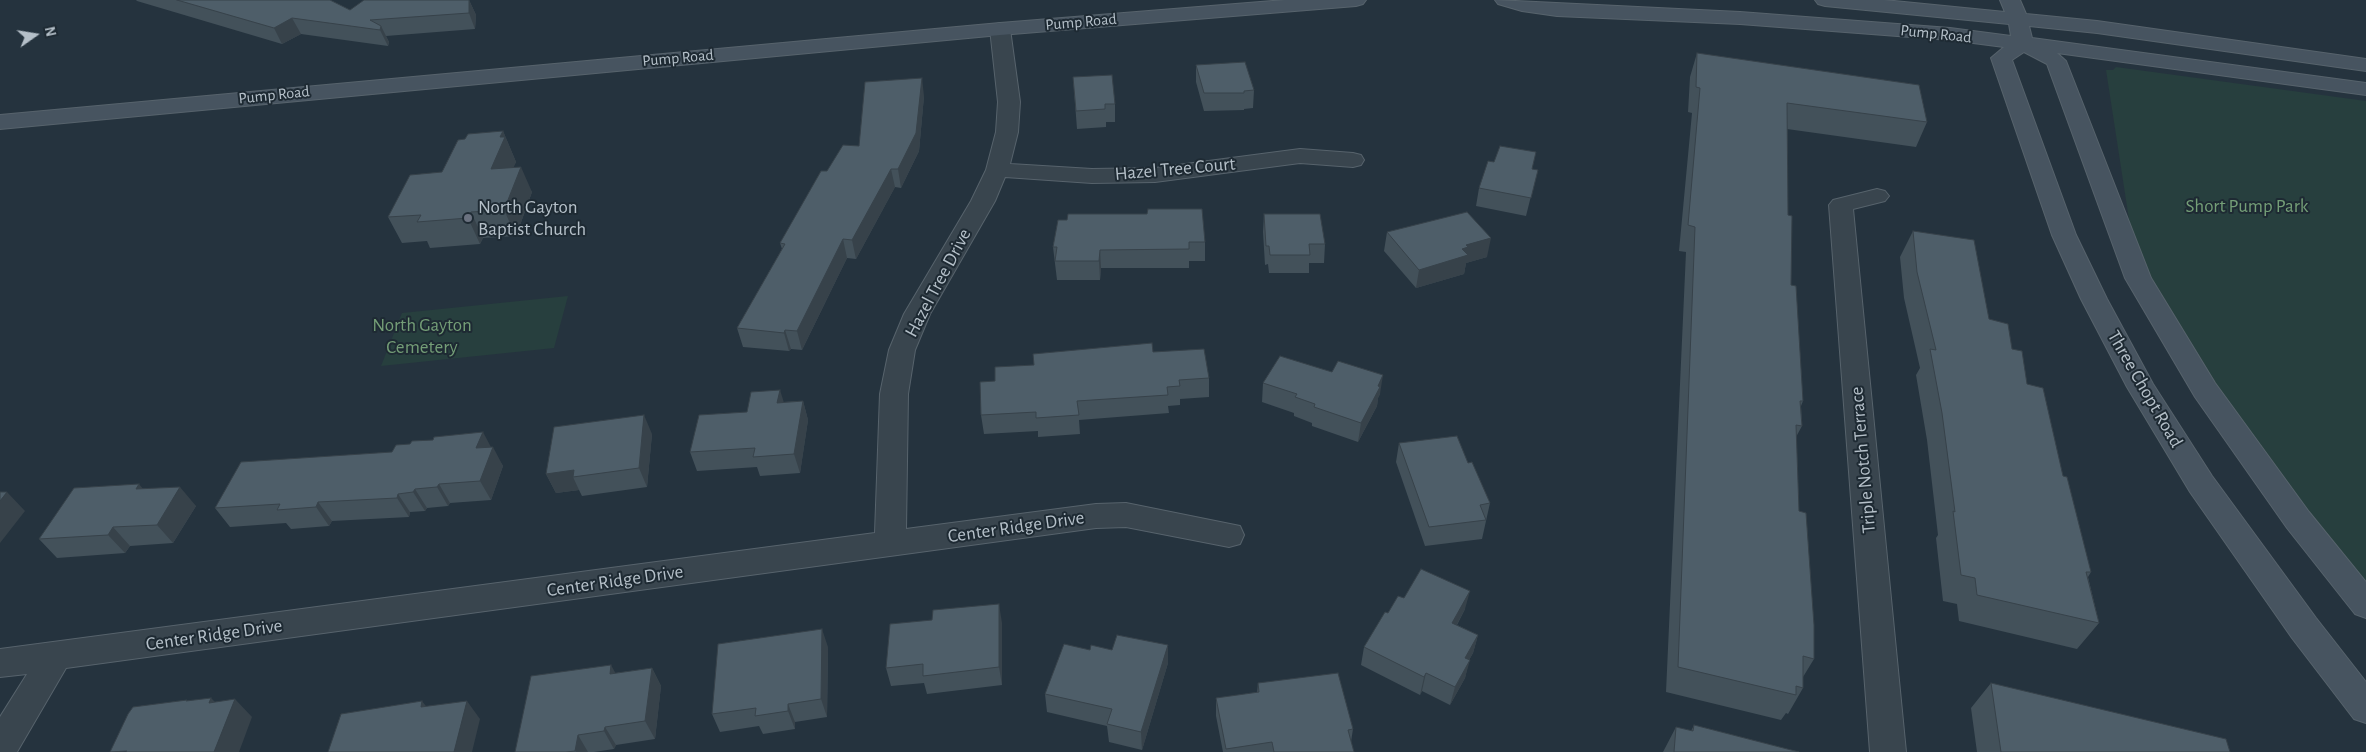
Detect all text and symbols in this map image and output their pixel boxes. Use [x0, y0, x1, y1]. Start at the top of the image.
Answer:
street label: Pump Road [1045, 9, 1117, 35]
north arrow [10, 10, 60, 60]
street label: Pump Road [1899, 21, 1973, 47]
text: N [42, 25, 58, 38]
street label: Pump Road [642, 45, 714, 71]
street label: Pump Road [237, 82, 311, 108]
street label: Hazel Tree Court [1114, 152, 1236, 186]
park label: Short Pump Park [2185, 195, 2309, 217]
place label: North Gayton Baptist Church [478, 196, 586, 240]
marker: North Gayton Baptist Church [462, 212, 474, 224]
street label: Hazel Tree Drive [900, 225, 976, 341]
park label: North Gayton Cemetery [372, 314, 472, 358]
street label: Three Chopt Road [2102, 326, 2188, 452]
street label: Triple Notch Terrace [1845, 386, 1881, 534]
street label: Center Ridge Drive [946, 506, 1086, 548]
street label: Center Ridge Drive [545, 560, 685, 602]
street label: Center Ridge Drive [144, 614, 284, 656]

